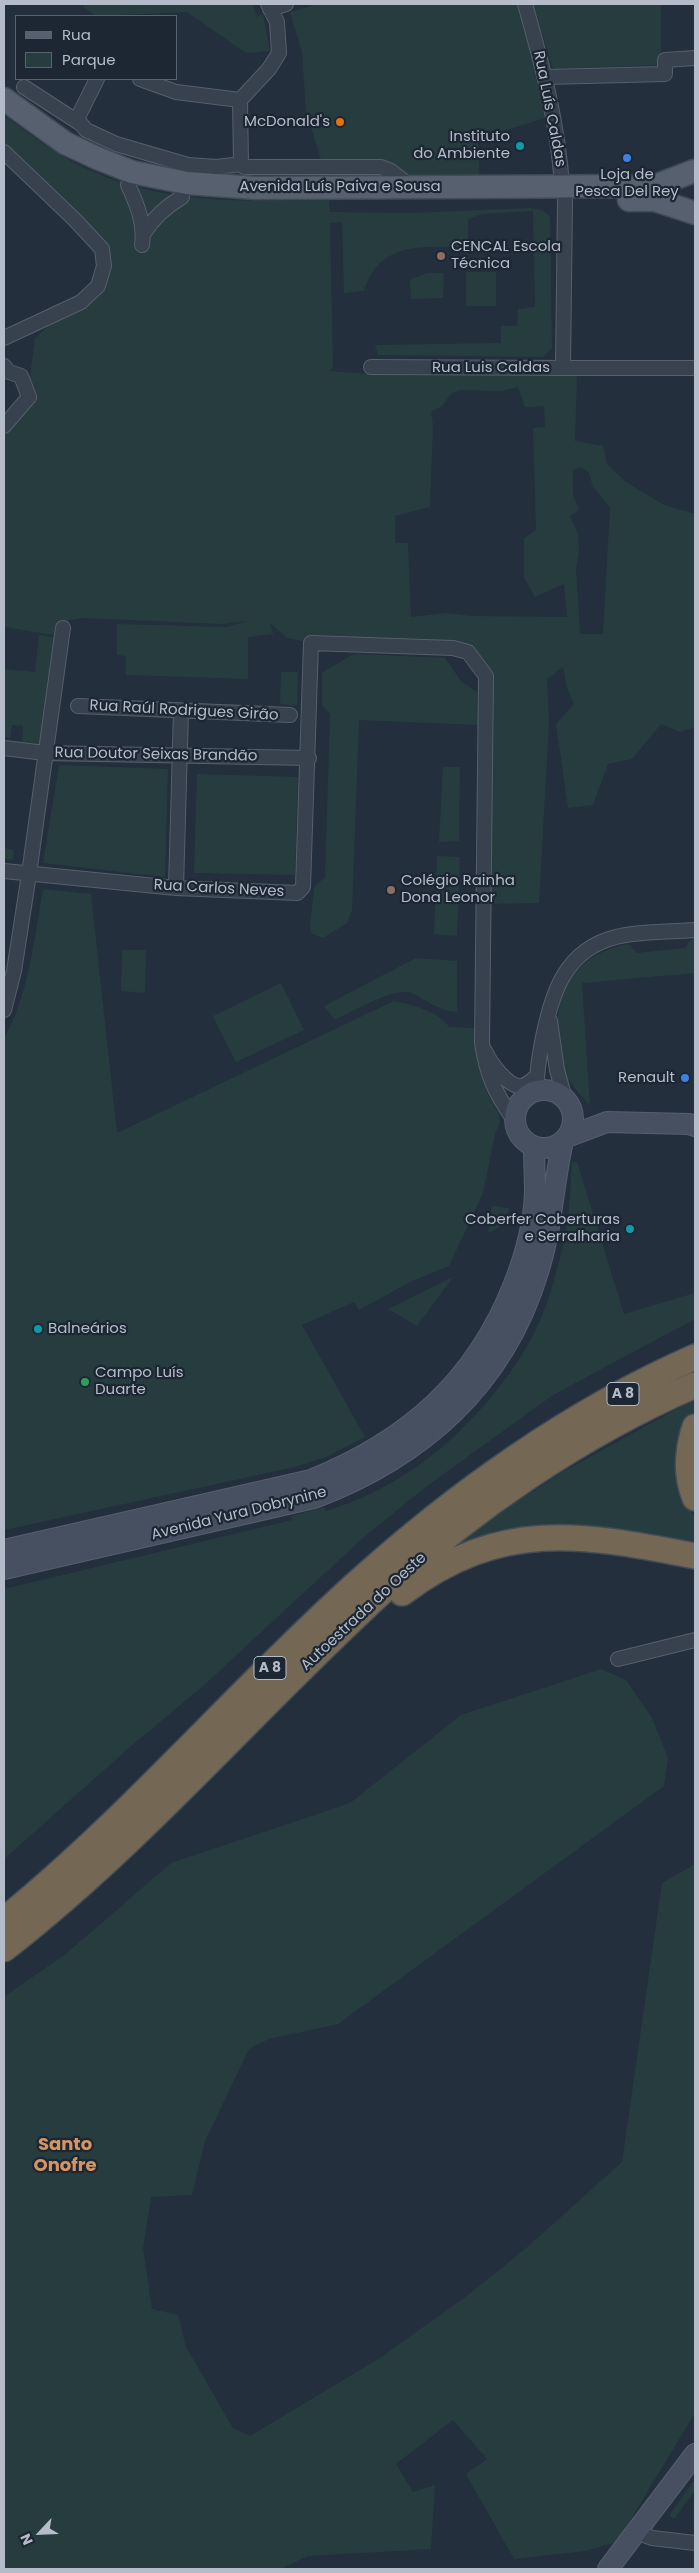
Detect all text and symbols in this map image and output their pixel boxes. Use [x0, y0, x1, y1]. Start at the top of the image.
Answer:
legend [15, 15, 178, 80]
text: Rua [62, 24, 91, 45]
text: Parque [62, 49, 115, 70]
street label: Rua Luís Caldas [529, 49, 569, 169]
place label: McDonald's [244, 113, 330, 131]
marker: McDonald's [334, 116, 346, 128]
place label: Instituto do Ambiente [413, 128, 510, 163]
marker: Instituto do Ambiente [514, 140, 526, 152]
marker: Loja de Pesca Del Rey [621, 152, 633, 164]
place label: Loja de Pesca Del Rey [575, 166, 679, 201]
street label: Avenida Luís Paiva e Sousa [239, 178, 441, 196]
place label: CENCAL Escola Técnica [451, 238, 561, 273]
marker: CENCAL Escola Técnica [435, 250, 447, 262]
street label: Rua Luis Caldas [432, 359, 550, 377]
street label: Rua Raúl Rodrigues Girão [89, 697, 279, 725]
street label: Rua Doutor Seixas Brandão [55, 744, 257, 766]
place label: Colégio Rainha Dona Leonor [401, 872, 515, 907]
street label: Rua Carlos Neves [153, 877, 285, 901]
marker: Colégio Rainha Dona Leonor [385, 884, 397, 896]
place label: Renault [618, 1069, 675, 1087]
marker: Renault [679, 1072, 691, 1084]
place label: Coberfer Coberturas e Serralharia [465, 1211, 620, 1246]
marker: Coberfer Coberturas e Serralharia [624, 1223, 636, 1235]
place label: Balneários [48, 1320, 127, 1338]
marker: Balneários [32, 1323, 44, 1335]
place label: Campo Luís Duarte [95, 1364, 184, 1399]
marker: Campo Luís Duarte [79, 1376, 91, 1388]
road number: A 8 [607, 1382, 639, 1406]
street label: Avenida Yura Dobrynine [149, 1483, 329, 1545]
street label: Autoestrada do Oeste [298, 1549, 430, 1675]
road number: A 8 [254, 1656, 286, 1680]
district label: Santo Onofre [33, 2134, 97, 2176]
north arrow [15, 2508, 65, 2558]
text: N [15, 2530, 38, 2548]

